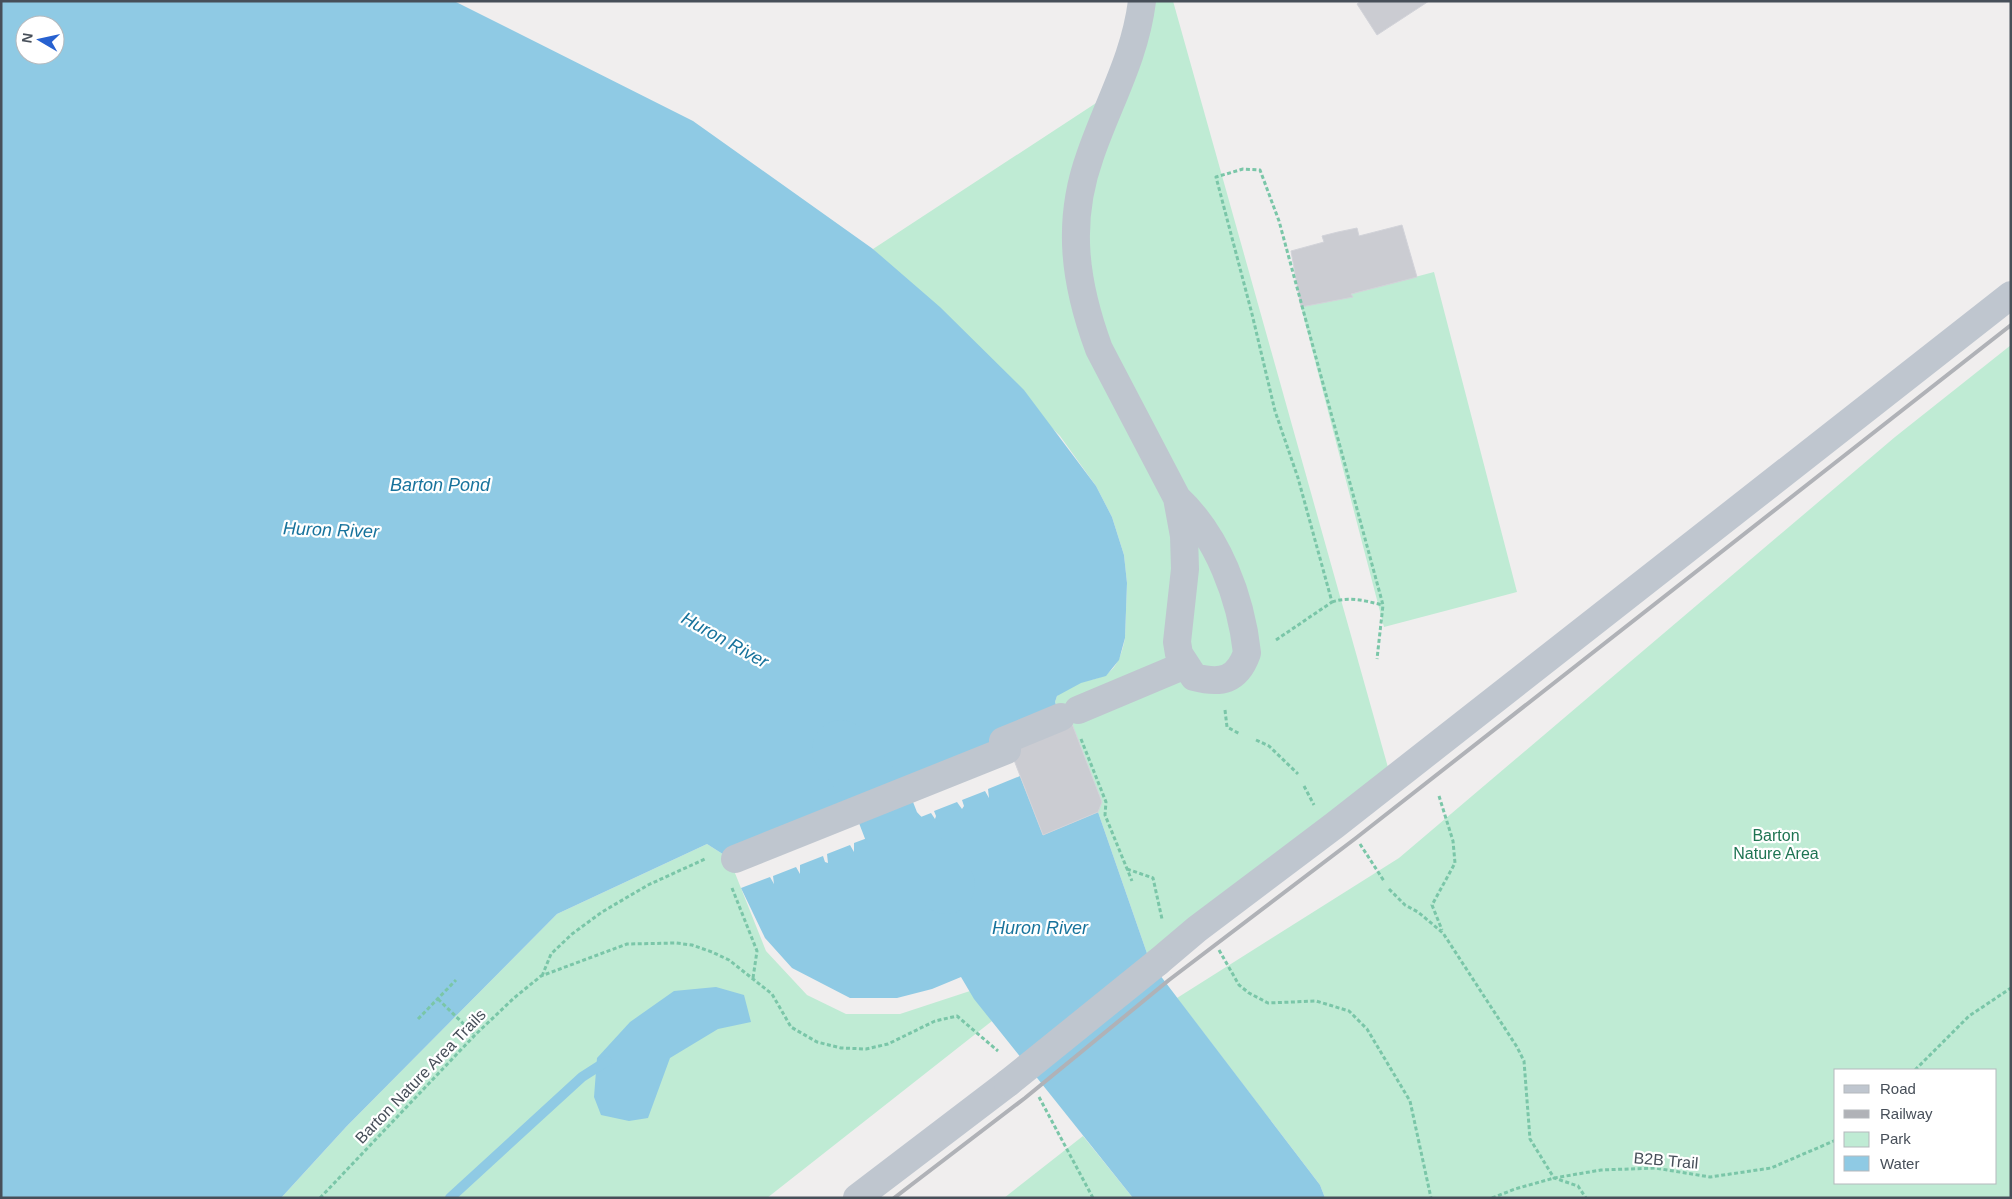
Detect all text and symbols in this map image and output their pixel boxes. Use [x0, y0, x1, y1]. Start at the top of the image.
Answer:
north arrow [15, 15, 65, 65]
text: N [18, 32, 36, 44]
water label: Barton Pond [390, 475, 491, 495]
water label: Huron River [283, 518, 380, 542]
water label: Huron River [678, 608, 773, 673]
park label: Barton Nature Area [1733, 827, 1819, 862]
water label: Huron River [992, 918, 1089, 938]
street label: Barton Nature Area Trails [352, 1006, 489, 1147]
legend [1834, 1069, 1997, 1184]
text: Road [1880, 1080, 1916, 1097]
text: Railway [1880, 1105, 1933, 1122]
text: Park [1880, 1130, 1911, 1147]
street label: B2B Trail [1633, 1149, 1699, 1172]
text: Water [1880, 1155, 1919, 1172]

